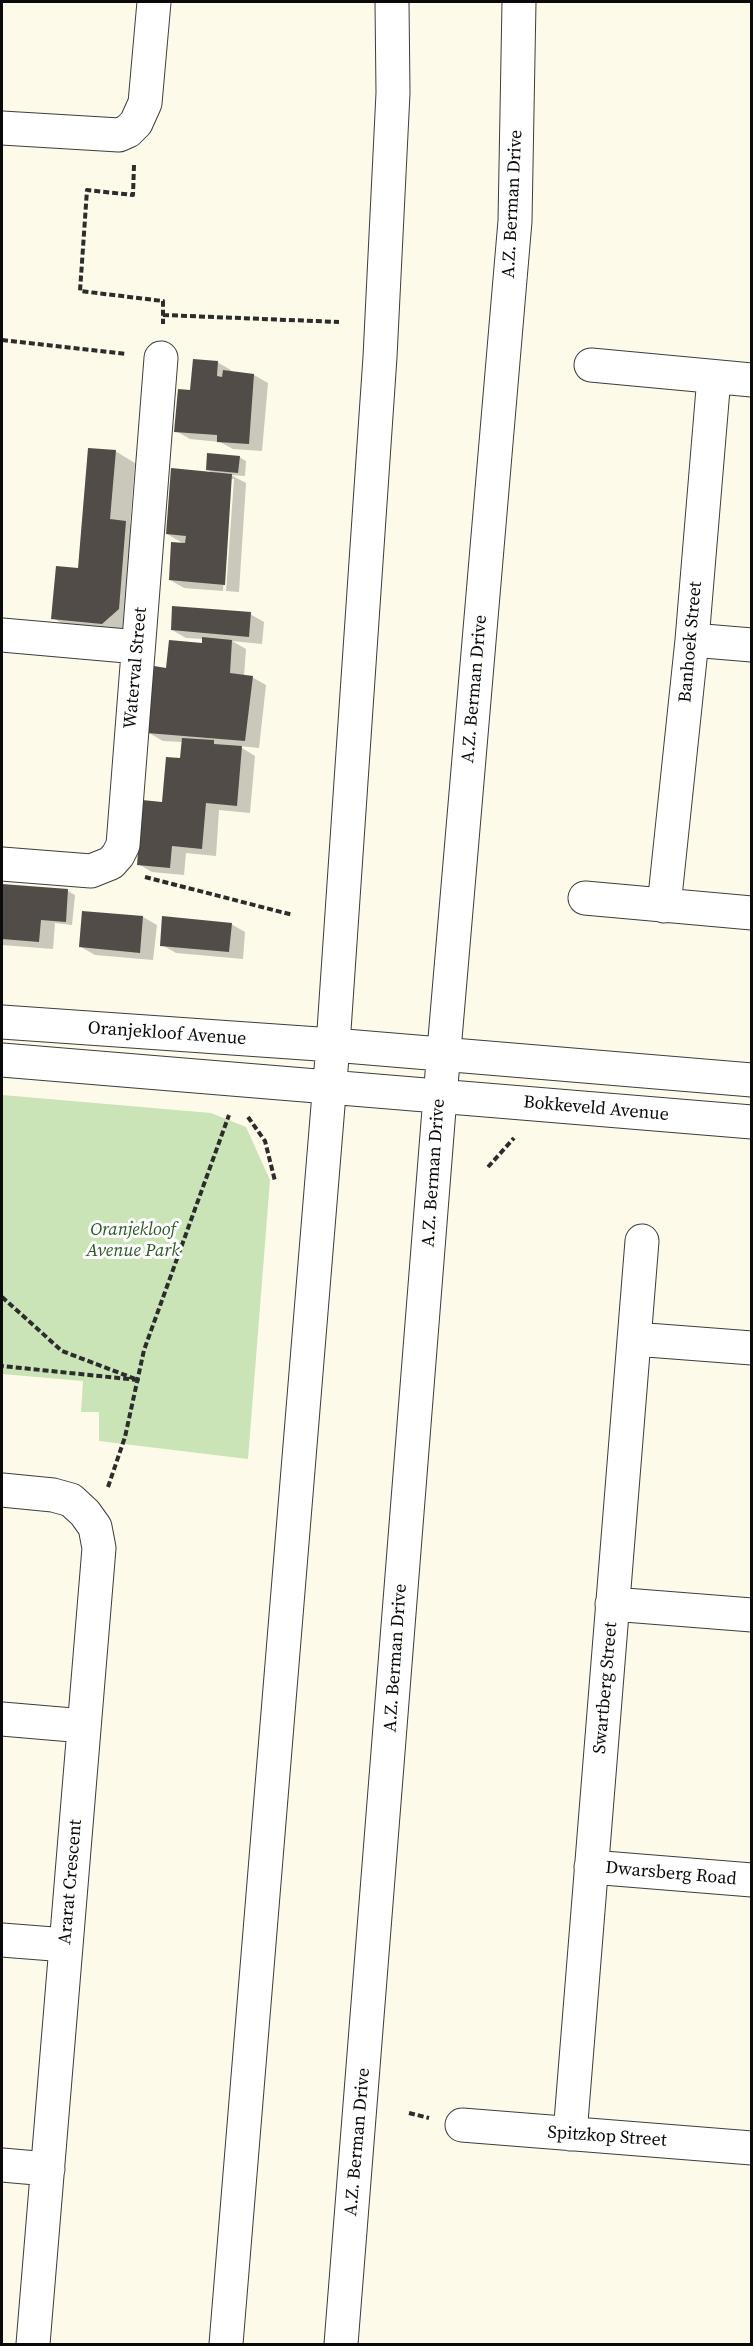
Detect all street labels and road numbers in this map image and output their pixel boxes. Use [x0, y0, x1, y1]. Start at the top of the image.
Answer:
street label: A.Z. Berman Drive [498, 129, 528, 279]
street label: Banhoek Street [675, 581, 707, 703]
street label: Waterval Street [120, 606, 152, 730]
street label: A.Z. Berman Drive [458, 614, 492, 764]
street label: Oranjekloof Avenue [87, 1018, 247, 1050]
street label: Bokkeveld Avenue [522, 1092, 670, 1126]
street label: A.Z. Berman Drive [418, 1098, 450, 1248]
street label: A.Z. Berman Drive [380, 1583, 412, 1733]
street label: Swartberg Street [589, 1621, 623, 1755]
street label: Ararat Crescent [55, 1819, 87, 1945]
street label: Dwarsberg Road [604, 1858, 738, 1890]
street label: A.Z. Berman Drive [341, 2067, 375, 2217]
street label: Spitzkop Street [547, 2122, 667, 2152]

